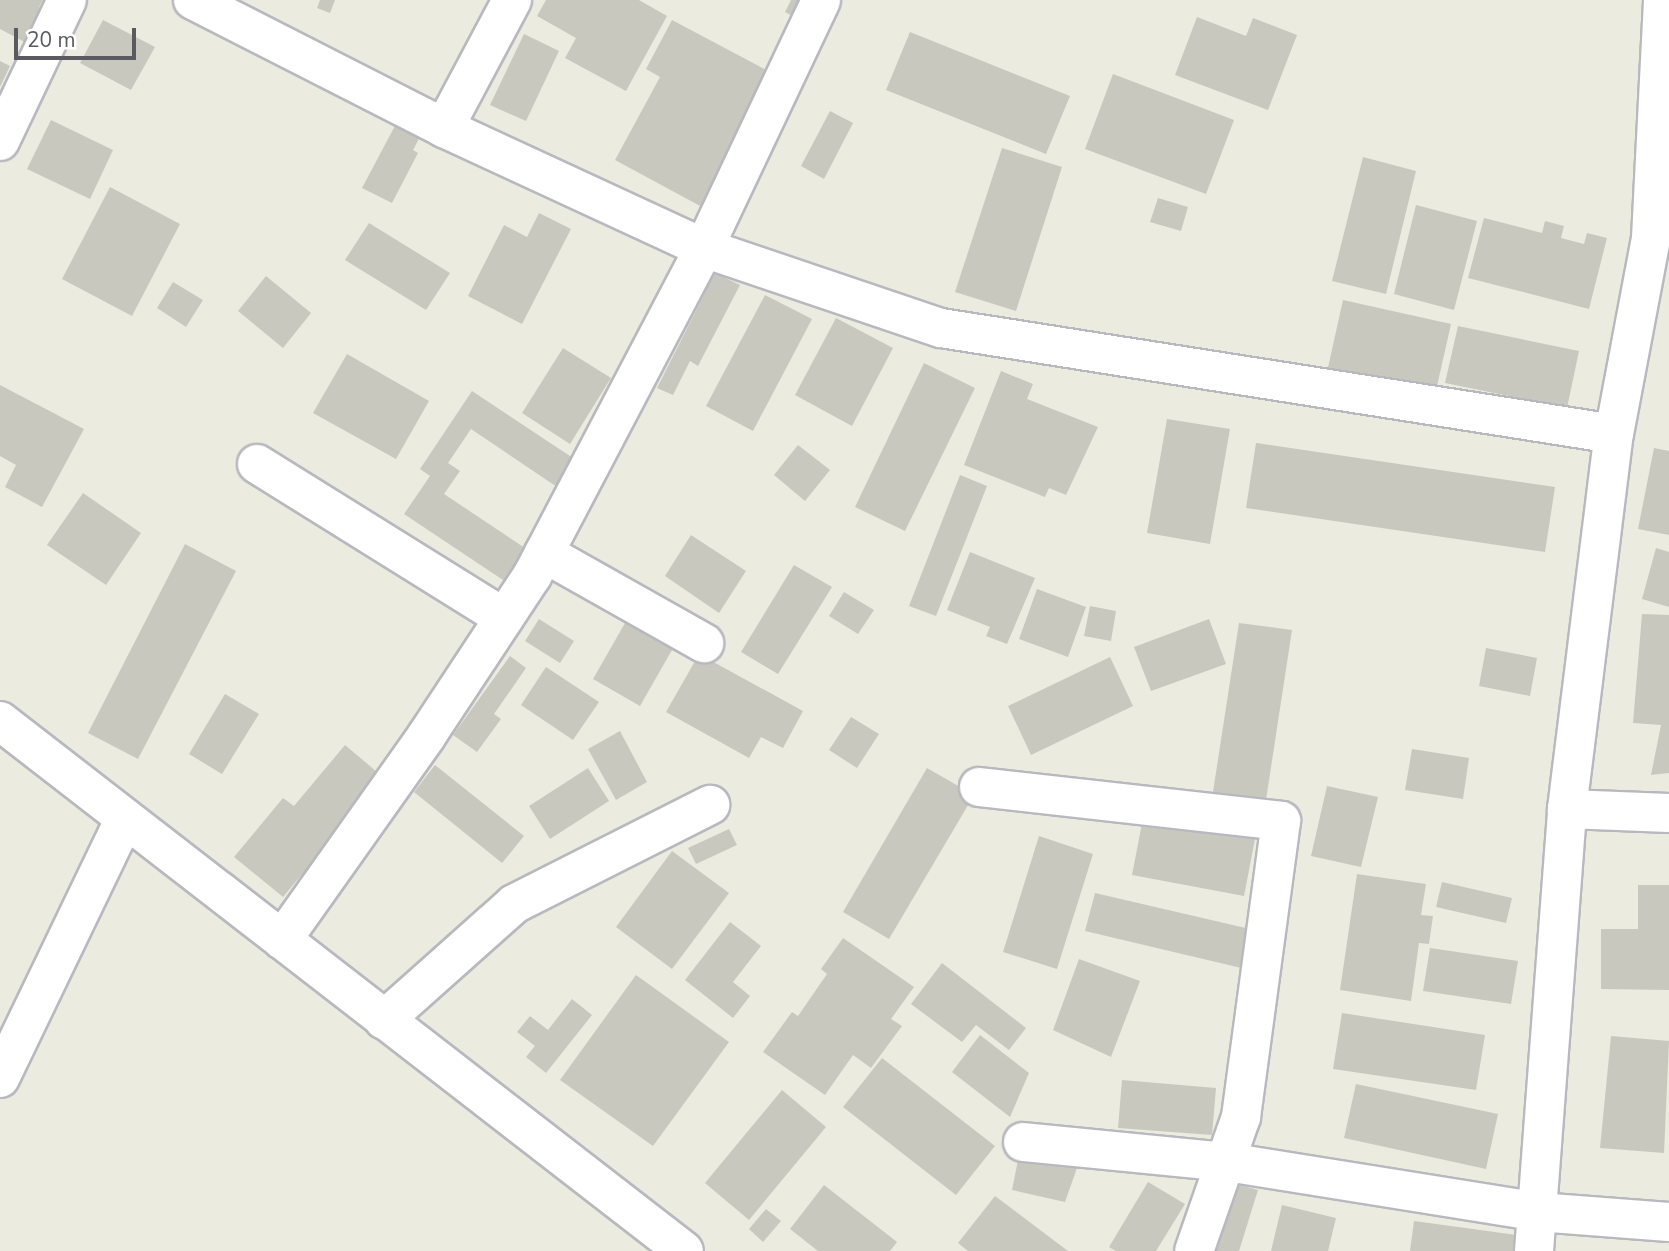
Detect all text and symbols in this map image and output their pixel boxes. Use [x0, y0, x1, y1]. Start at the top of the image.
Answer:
scale bar [18, 14, 140, 58]
text: 20 m [27, 26, 76, 54]

